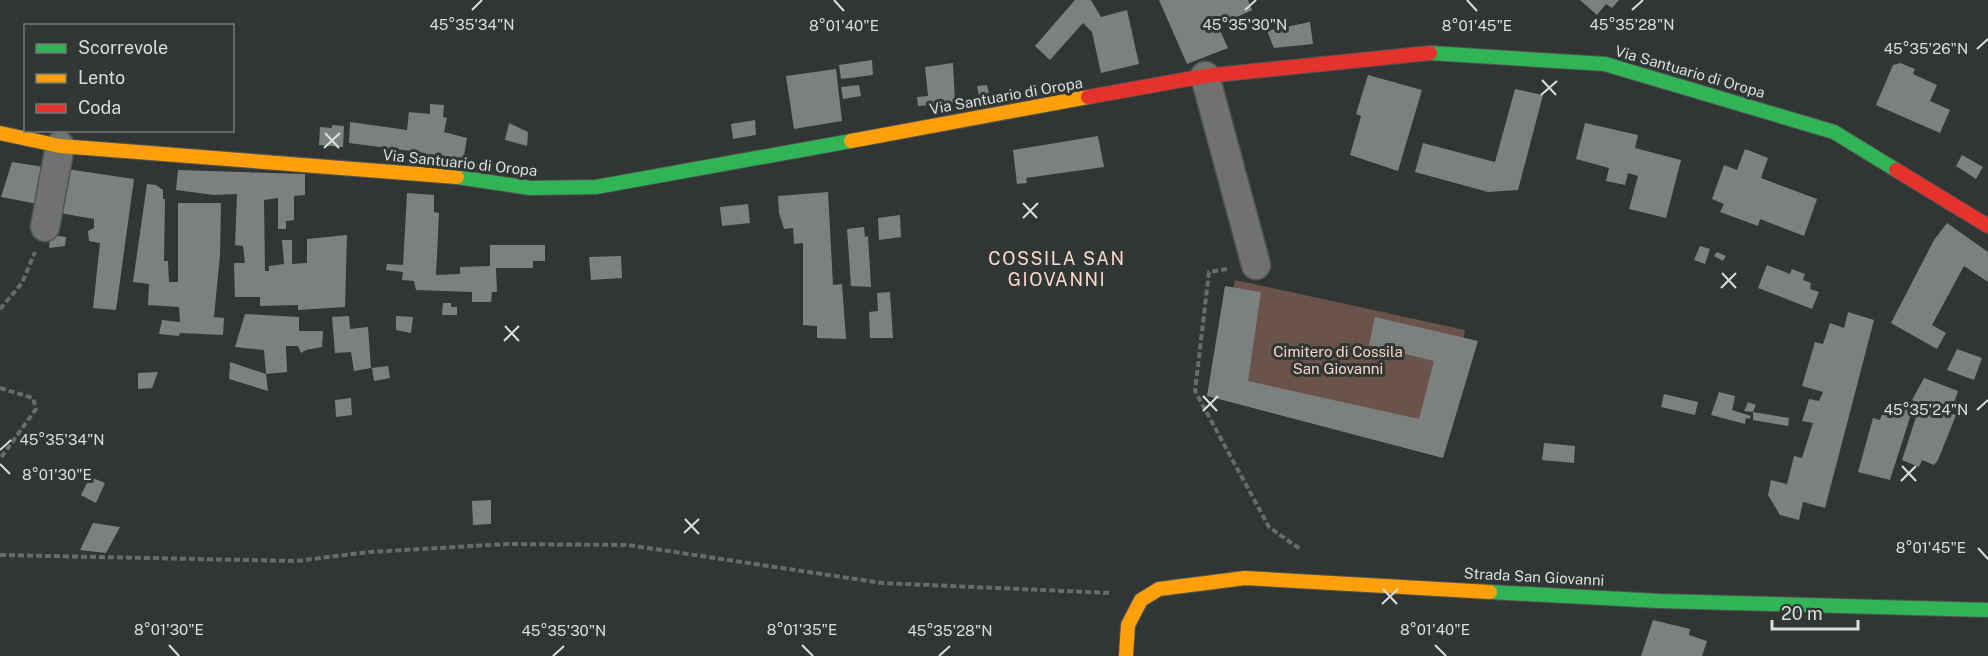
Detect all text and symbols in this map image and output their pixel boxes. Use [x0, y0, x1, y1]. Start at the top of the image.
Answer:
text: 45°35'34"N [429, 16, 515, 33]
text: 45°35'30"N [1203, 16, 1287, 33]
text: 45°35'28"N [1590, 16, 1674, 33]
text: 8°01'40"E [809, 17, 879, 34]
text: 8°01'45"E [1442, 17, 1512, 34]
legend [24, 24, 234, 132]
text: Scorrevole [78, 37, 168, 58]
text: 45°35'26"N [1884, 40, 1968, 57]
street label: Via Santuario di Oropa [1613, 42, 1767, 101]
text: Lento [78, 67, 125, 88]
street label: Via Santuario di Oropa [928, 74, 1084, 117]
text: Coda [78, 97, 121, 118]
street label: Via Santuario di Oropa [382, 146, 538, 179]
district label: COSSILA SAN GIOVANNI [988, 248, 1126, 290]
park label: Cimitero di Cossila San Giovanni [1273, 343, 1403, 377]
text: 45°35'24"N [1884, 401, 1968, 418]
text: 45°35'34"N [19, 431, 105, 448]
text: 8°01'30"E [22, 466, 92, 483]
text: 8°01'45"E [1896, 539, 1966, 556]
street label: Strada San Giovanni [1463, 564, 1605, 589]
scale bar [1772, 593, 1858, 631]
text: 20 m [1781, 603, 1823, 624]
text: 8°01'30"E [134, 621, 204, 638]
text: 8°01'35"E [767, 621, 837, 638]
text: 8°01'40"E [1400, 621, 1470, 638]
text: 45°35'30"N [522, 622, 606, 639]
text: 45°35'28"N [908, 622, 992, 639]

